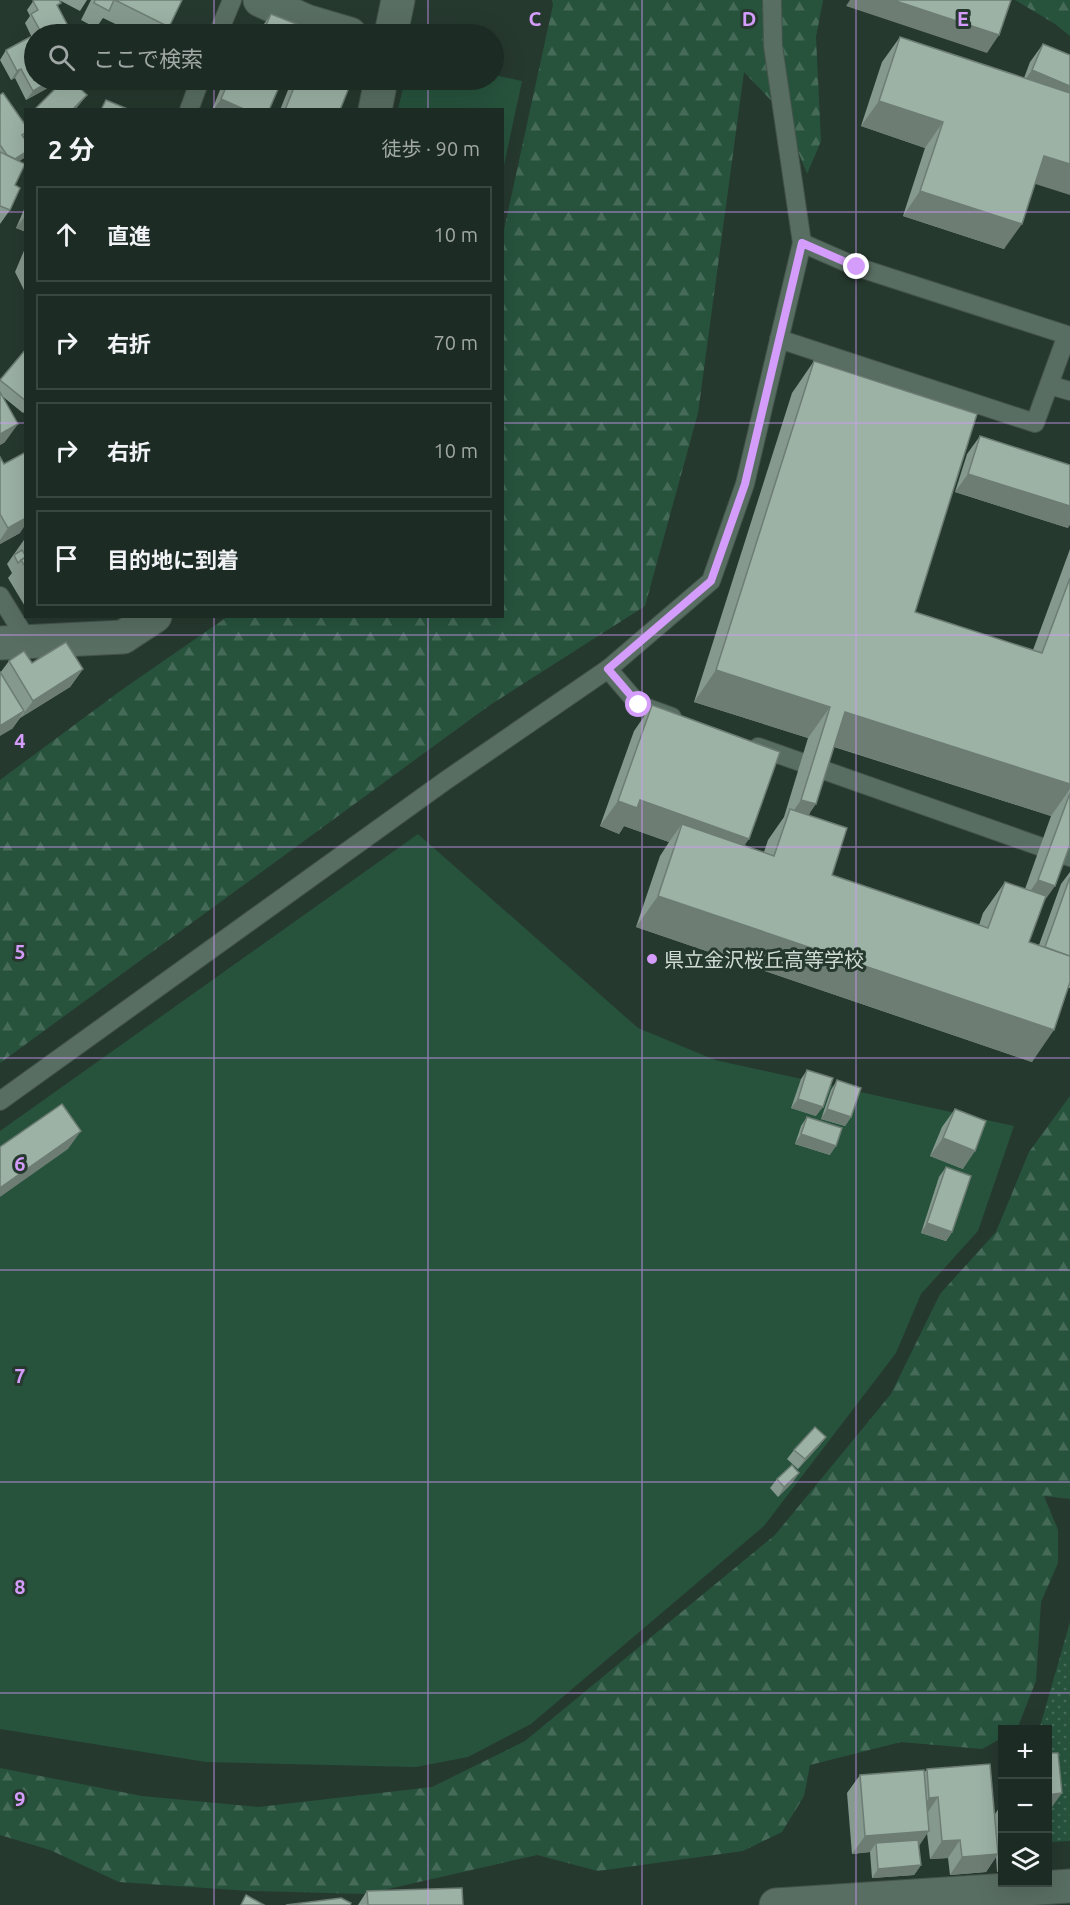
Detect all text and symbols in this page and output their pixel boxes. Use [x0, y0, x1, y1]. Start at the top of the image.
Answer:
text: C [529, 7, 542, 30]
text: D [742, 7, 756, 30]
text: E [957, 7, 969, 30]
search box [24, 24, 504, 90]
icon: search [45, 41, 78, 74]
text: ここで検索 [93, 46, 203, 71]
text: 2 分 [48, 135, 95, 164]
text: 徒歩 · 90 m [382, 137, 480, 160]
icon: ahead [50, 218, 83, 251]
text: 直進 [107, 223, 151, 248]
text: 10 m [434, 223, 478, 246]
route end [843, 253, 869, 279]
icon: right [50, 326, 83, 359]
text: 右折 [107, 331, 151, 356]
text: 70 m [434, 331, 478, 354]
icon: right [50, 434, 83, 467]
text: 右折 [107, 439, 151, 464]
text: 10 m [434, 439, 478, 462]
icon: arrive [50, 542, 83, 575]
text: 目的地に到着 [107, 547, 239, 572]
route start [625, 691, 651, 717]
text: 4 [14, 729, 26, 752]
text: 5 [14, 940, 26, 963]
place label: 県立金沢桜丘高等学校 [664, 948, 864, 971]
marker: 県立金沢桜丘高等学校 [645, 952, 659, 966]
text: 6 [14, 1152, 26, 1175]
text: 7 [14, 1364, 26, 1387]
text: 8 [14, 1575, 26, 1598]
map controls [998, 1725, 1052, 1887]
button: + [998, 1725, 1052, 1779]
button: − [998, 1779, 1052, 1833]
text: 9 [14, 1787, 26, 1810]
button: layers [998, 1833, 1052, 1887]

